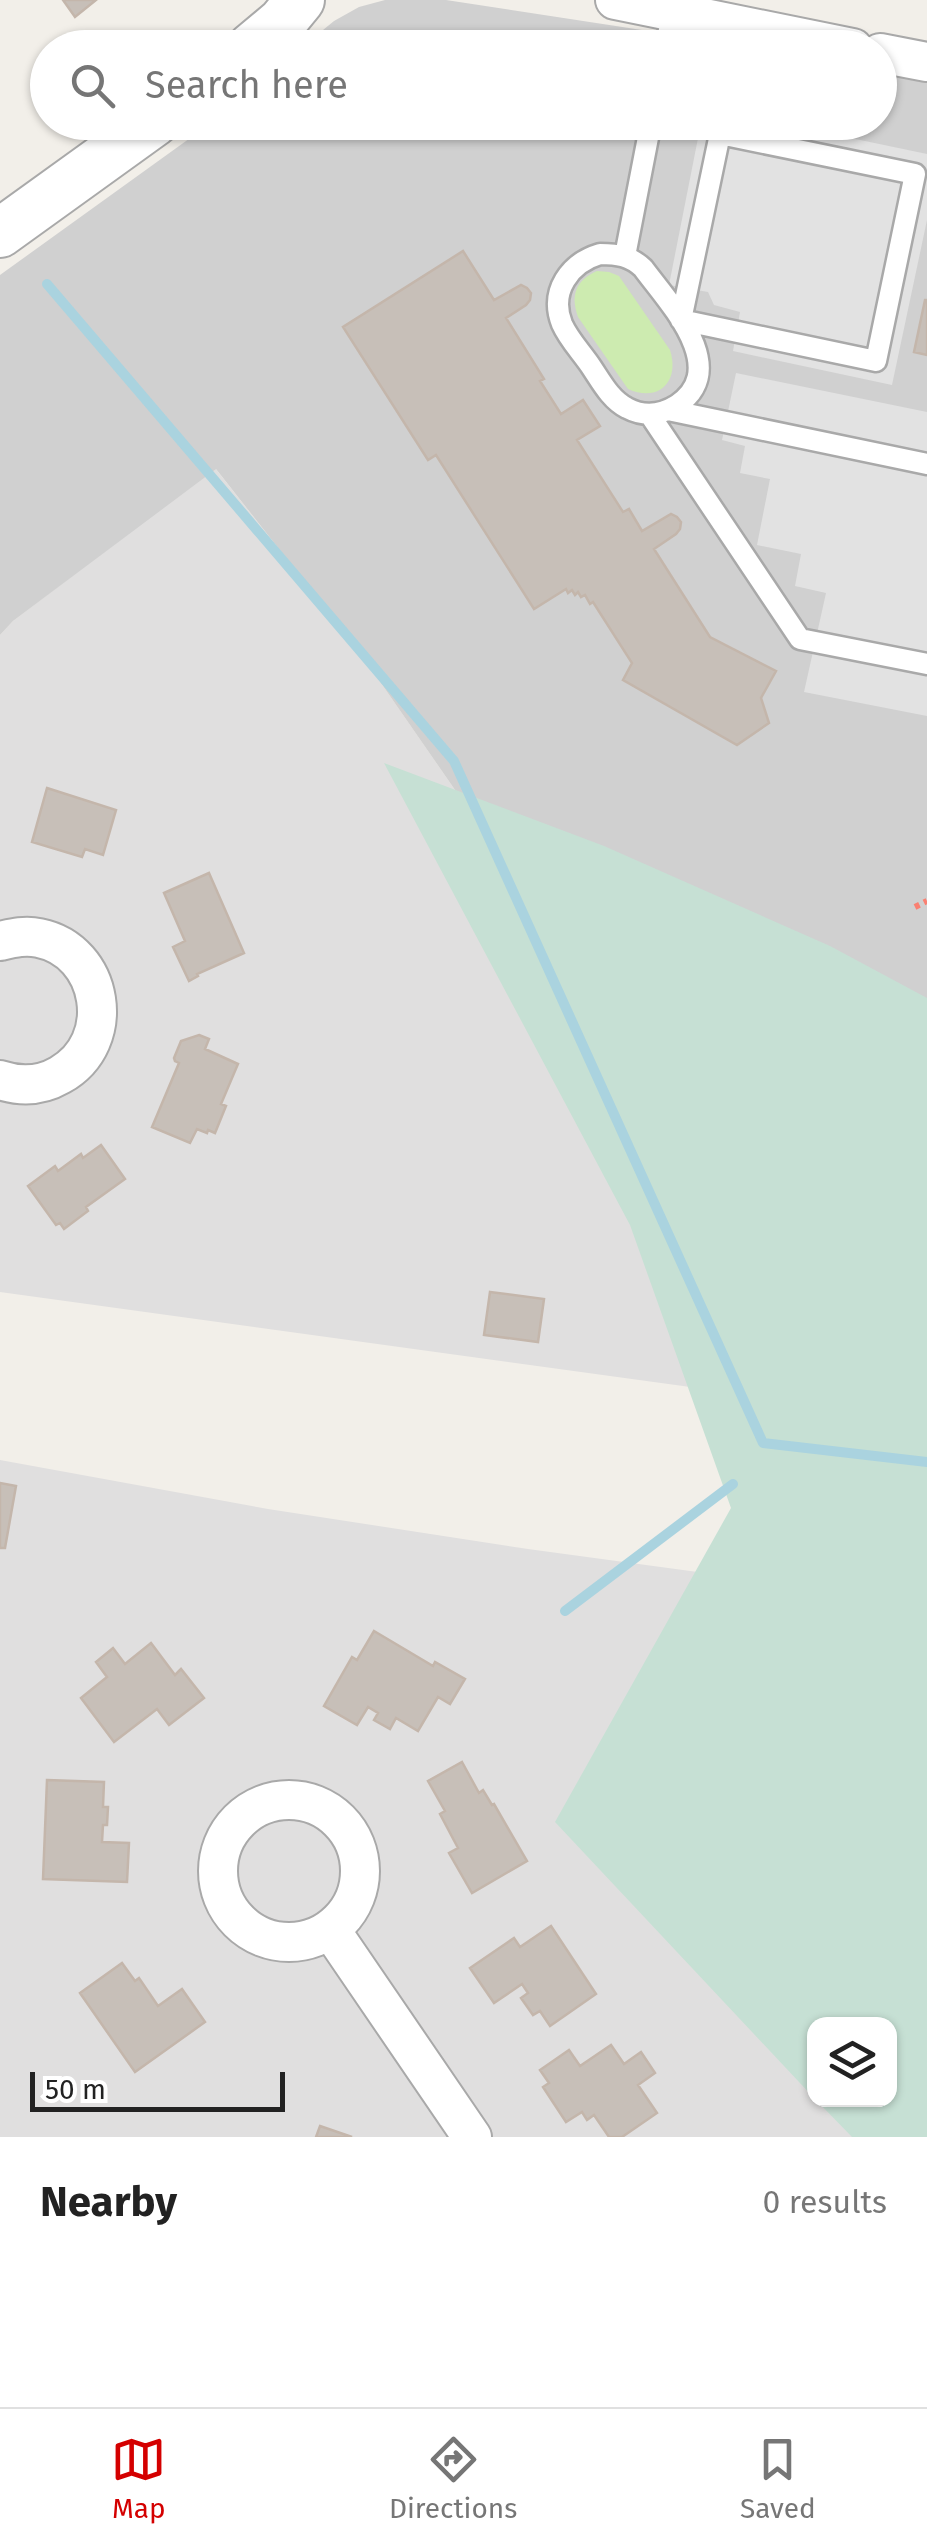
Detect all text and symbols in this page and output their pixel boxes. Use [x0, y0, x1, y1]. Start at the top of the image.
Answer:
search box [30, 30, 897, 140]
icon: search [65, 58, 120, 113]
text: Search here [145, 62, 348, 108]
map controls [807, 2017, 897, 2107]
button: layers [807, 2017, 897, 2107]
scale bar [30, 2067, 285, 2112]
text: 50 m [45, 2073, 106, 2106]
text: Nearby [40, 2177, 177, 2227]
text: 0 results [762, 2183, 887, 2221]
tab: Map [111, 2432, 166, 2525]
tab: Directions [389, 2432, 517, 2525]
tab: Saved [740, 2432, 816, 2525]

